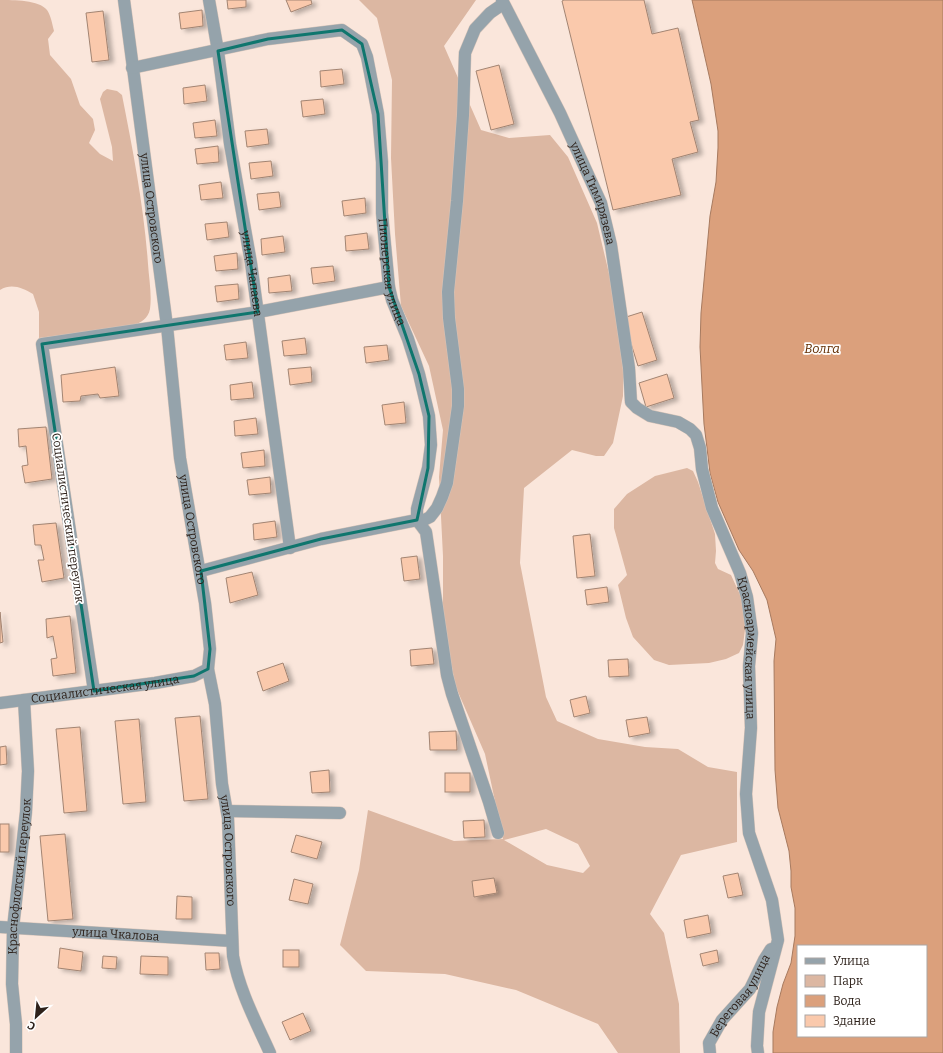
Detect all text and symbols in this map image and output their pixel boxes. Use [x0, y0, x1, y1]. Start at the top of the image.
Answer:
street label: улица Тимирязева [567, 139, 618, 246]
street label: улица Островского [137, 151, 166, 264]
street label: Пионерская улица [376, 217, 409, 328]
street label: улица Чапаева [238, 228, 265, 318]
water label: Волга [804, 341, 840, 356]
street label: Социалистический переулок [49, 432, 87, 604]
street label: улица Островского [176, 472, 209, 586]
street label: Красноармейская улица [734, 575, 759, 720]
street label: Социалистическая улица [30, 672, 181, 706]
street label: улица Островского [217, 793, 238, 907]
street label: Краснофлотский переулок [6, 798, 34, 955]
street label: улица Чкалова [71, 924, 160, 944]
legend [797, 945, 927, 1037]
street label: Береговая улица [707, 951, 773, 1039]
text: Улица [833, 954, 870, 968]
text: Парк [833, 974, 863, 988]
text: Вода [833, 994, 862, 1008]
north arrow [16, 997, 56, 1037]
text: Здание [833, 1014, 876, 1028]
text: С [26, 1018, 38, 1033]

